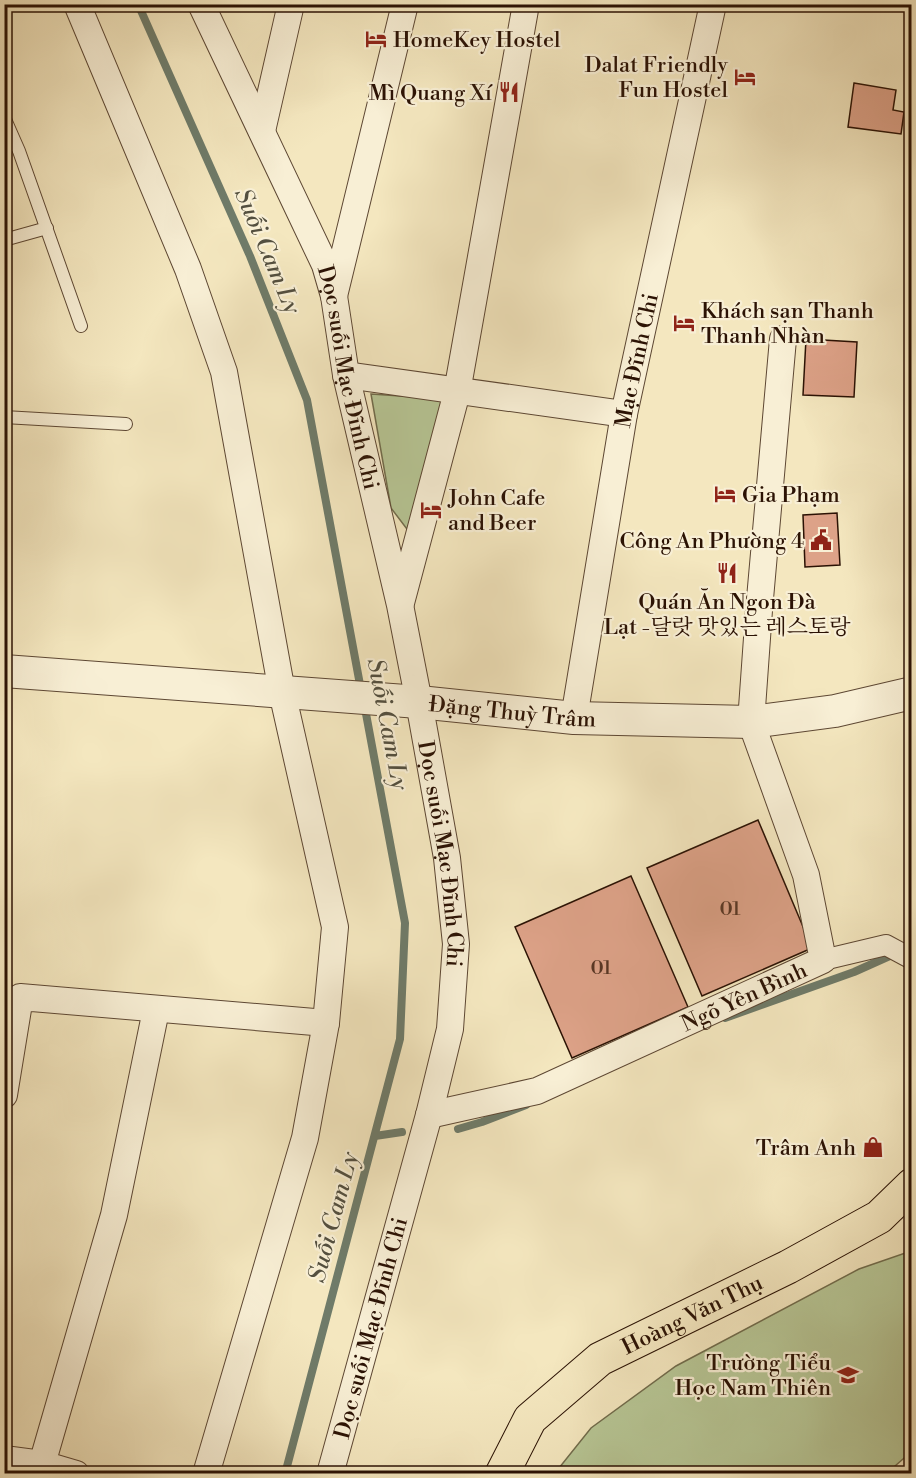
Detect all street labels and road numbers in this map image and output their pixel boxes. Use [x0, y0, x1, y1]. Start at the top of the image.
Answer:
street label: Dọc suối Mạc Đĩnh Chi [311, 262, 384, 492]
street label: Mạc Đĩnh Chi [610, 291, 665, 430]
street label: Đặng Thuỳ Trâm [427, 691, 596, 733]
street label: Dọc suối Mạc Đĩnh Chi [411, 739, 468, 968]
street label: Ngõ Yên Bình [677, 957, 811, 1038]
street label: Dọc suối Mạc Đĩnh Chi [329, 1215, 414, 1442]
street label: Hoàng Văn Thụ [617, 1269, 768, 1361]

